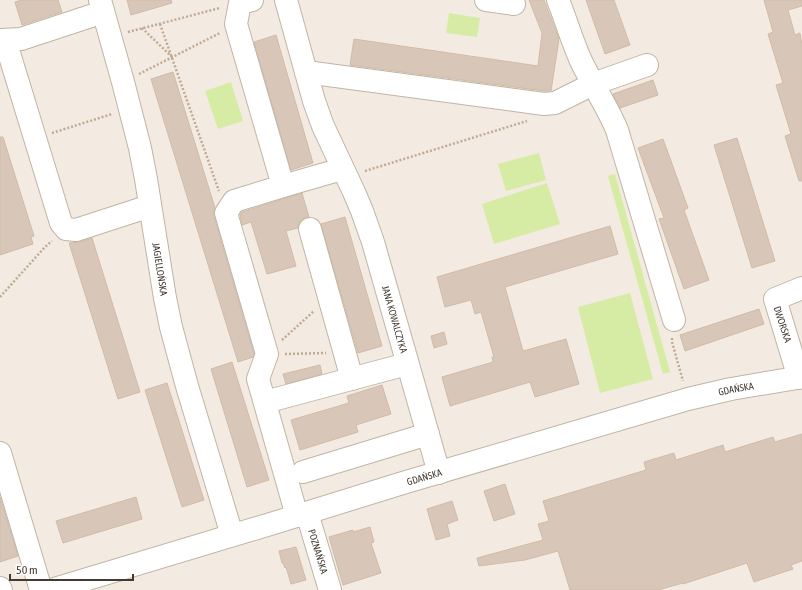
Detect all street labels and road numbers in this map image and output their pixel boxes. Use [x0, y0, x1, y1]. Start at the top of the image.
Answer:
street label: JAGIELLOŃSKA [150, 242, 170, 296]
street label: JANA KOWALCZYKA [380, 284, 409, 354]
street label: DWORSKA [771, 305, 794, 344]
street label: GDAŃSKA [717, 380, 754, 398]
street label: GDAŃSKA [406, 467, 443, 487]
street label: POZNAŃSKA [306, 528, 330, 575]

